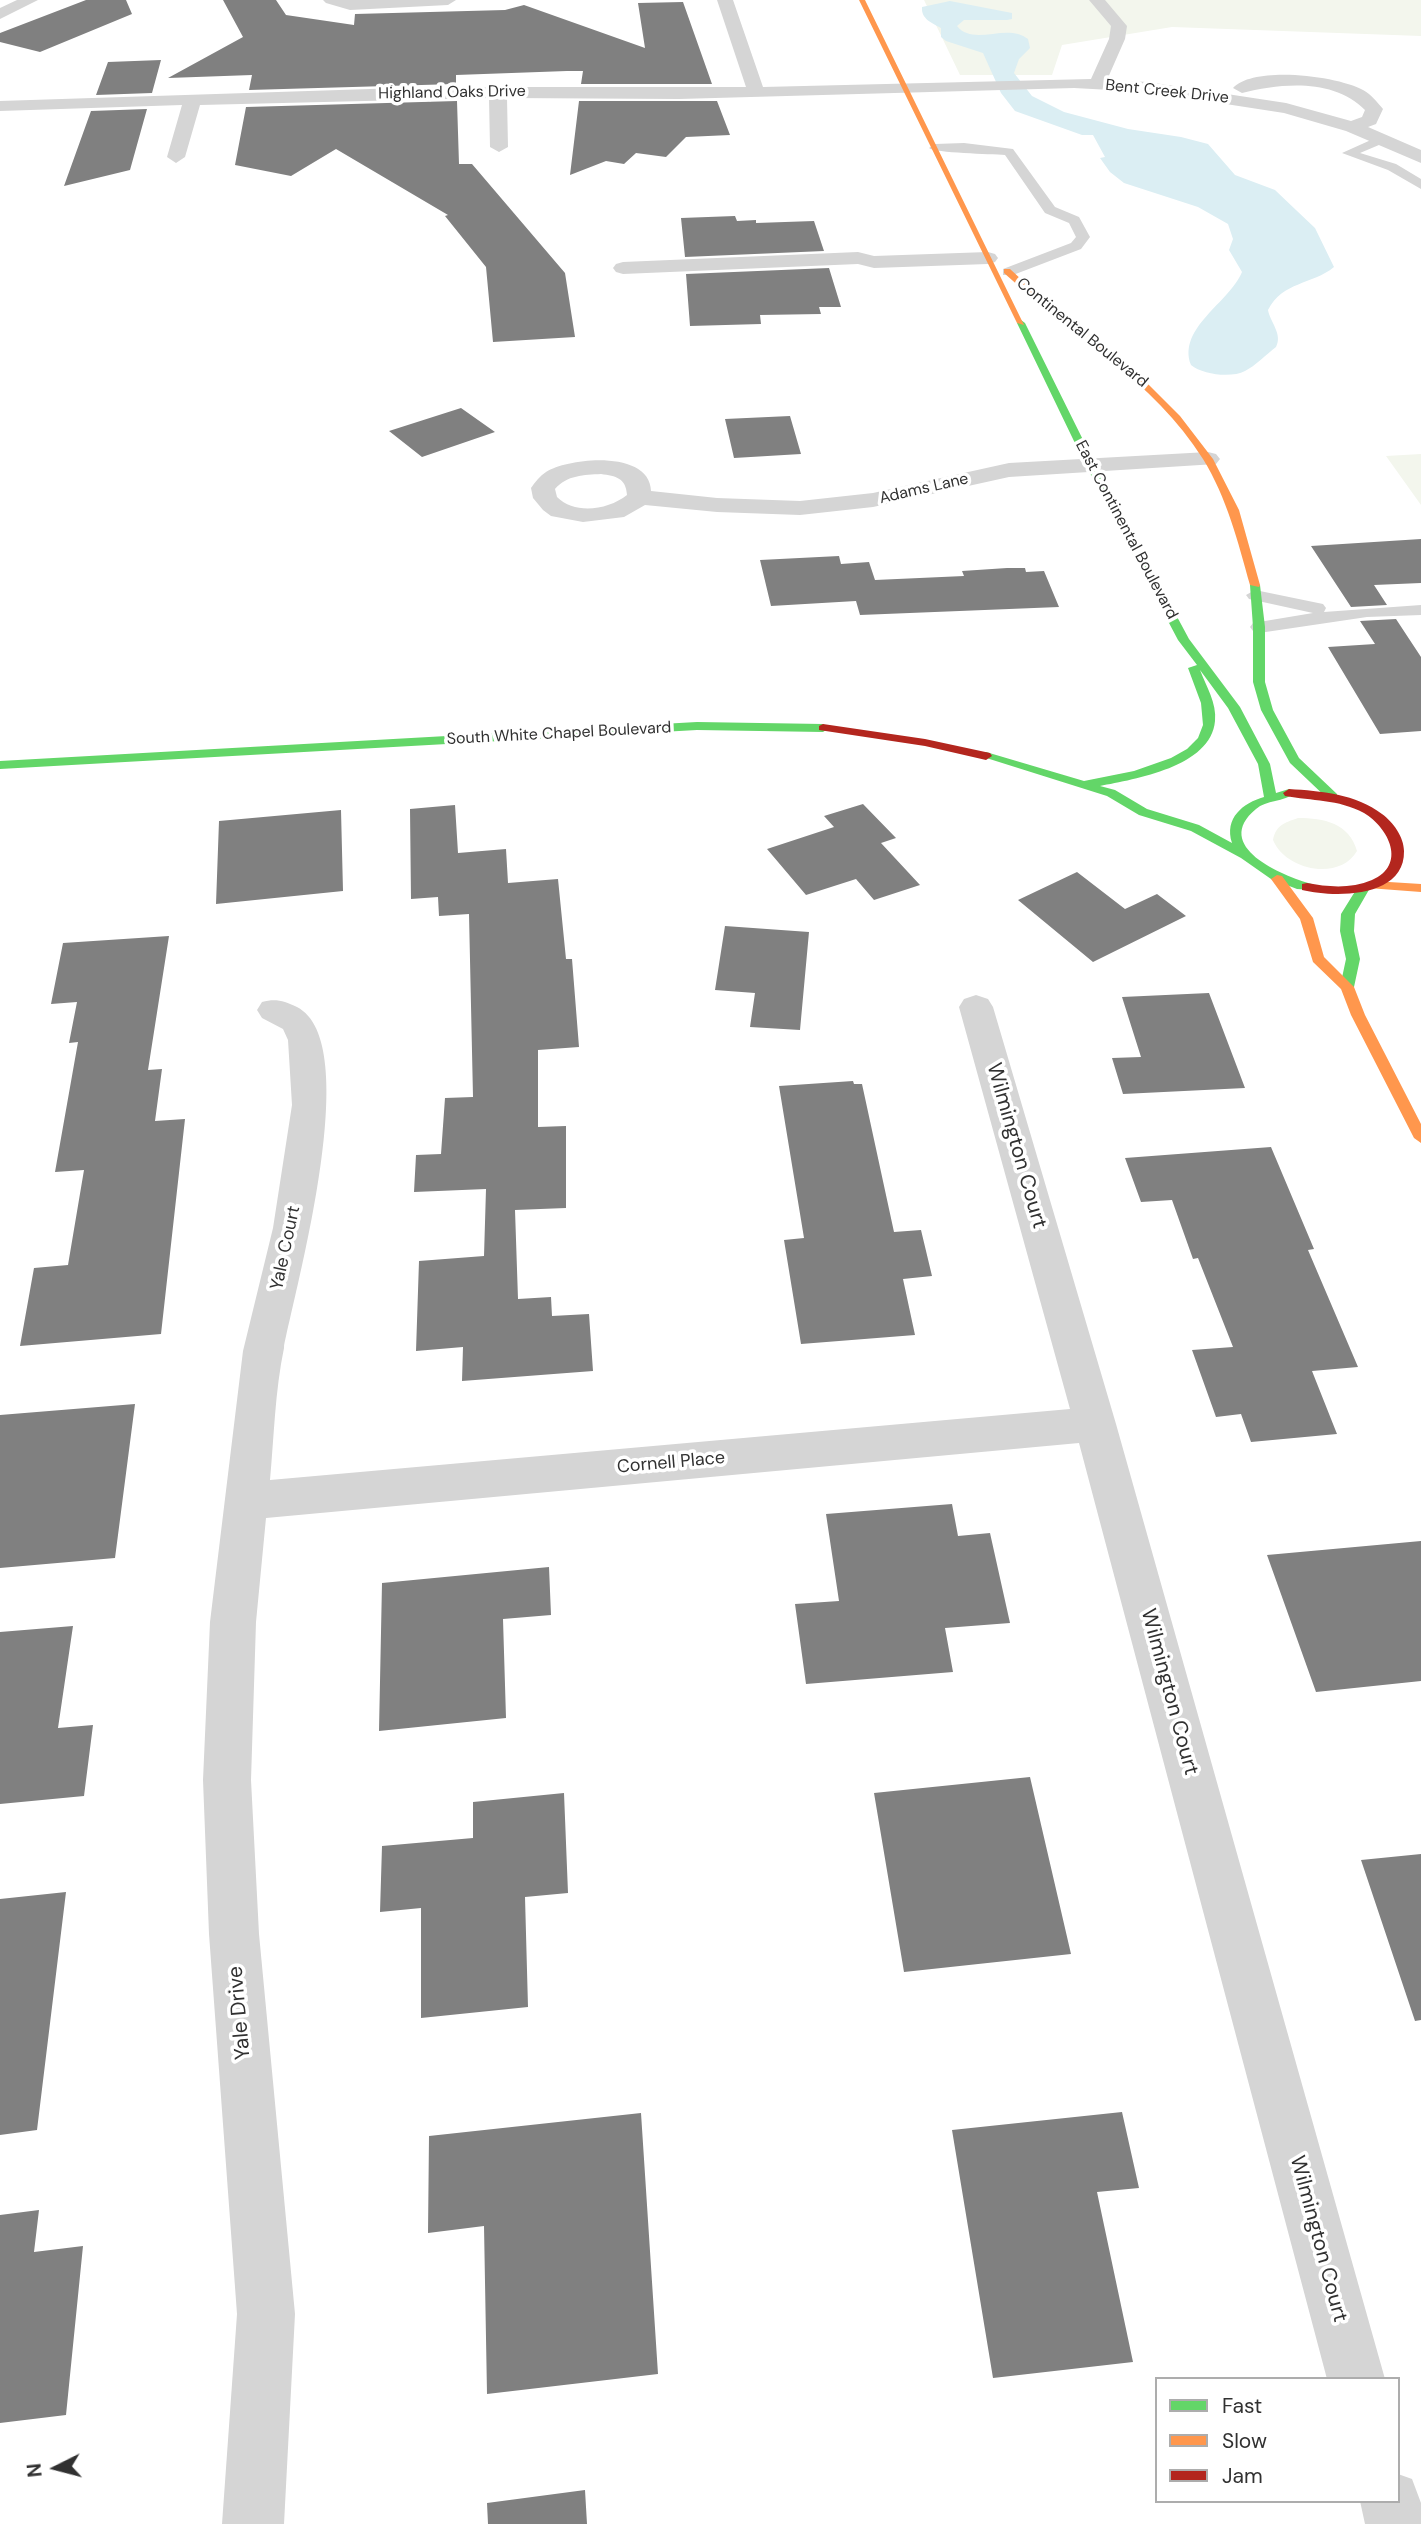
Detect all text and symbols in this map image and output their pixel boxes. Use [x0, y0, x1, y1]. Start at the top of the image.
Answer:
street label: Bent Creek Drive [1104, 76, 1230, 108]
street label: Highland Oaks Drive [378, 82, 526, 104]
street label: Continental Boulevard [1012, 274, 1152, 392]
street label: East Continental Boulevard [1071, 437, 1181, 623]
street label: Adams Lane [878, 469, 970, 509]
street label: South White Chapel Boulevard [446, 719, 672, 749]
street label: Wilmington Court [980, 1060, 1052, 1232]
street label: Yale Court [267, 1204, 305, 1292]
street label: Cornell Place [616, 1448, 726, 1478]
street label: Wilmington Court [1135, 1606, 1203, 1778]
street label: Yale Drive [223, 1965, 257, 2061]
street label: Wilmington Court [1284, 2153, 1352, 2325]
legend [1155, 2377, 1400, 2503]
text: Fast [1222, 2392, 1262, 2420]
text: Slow [1222, 2427, 1267, 2455]
north arrow [21, 2433, 91, 2503]
text: N [21, 2462, 48, 2478]
text: Jam [1222, 2462, 1263, 2490]

